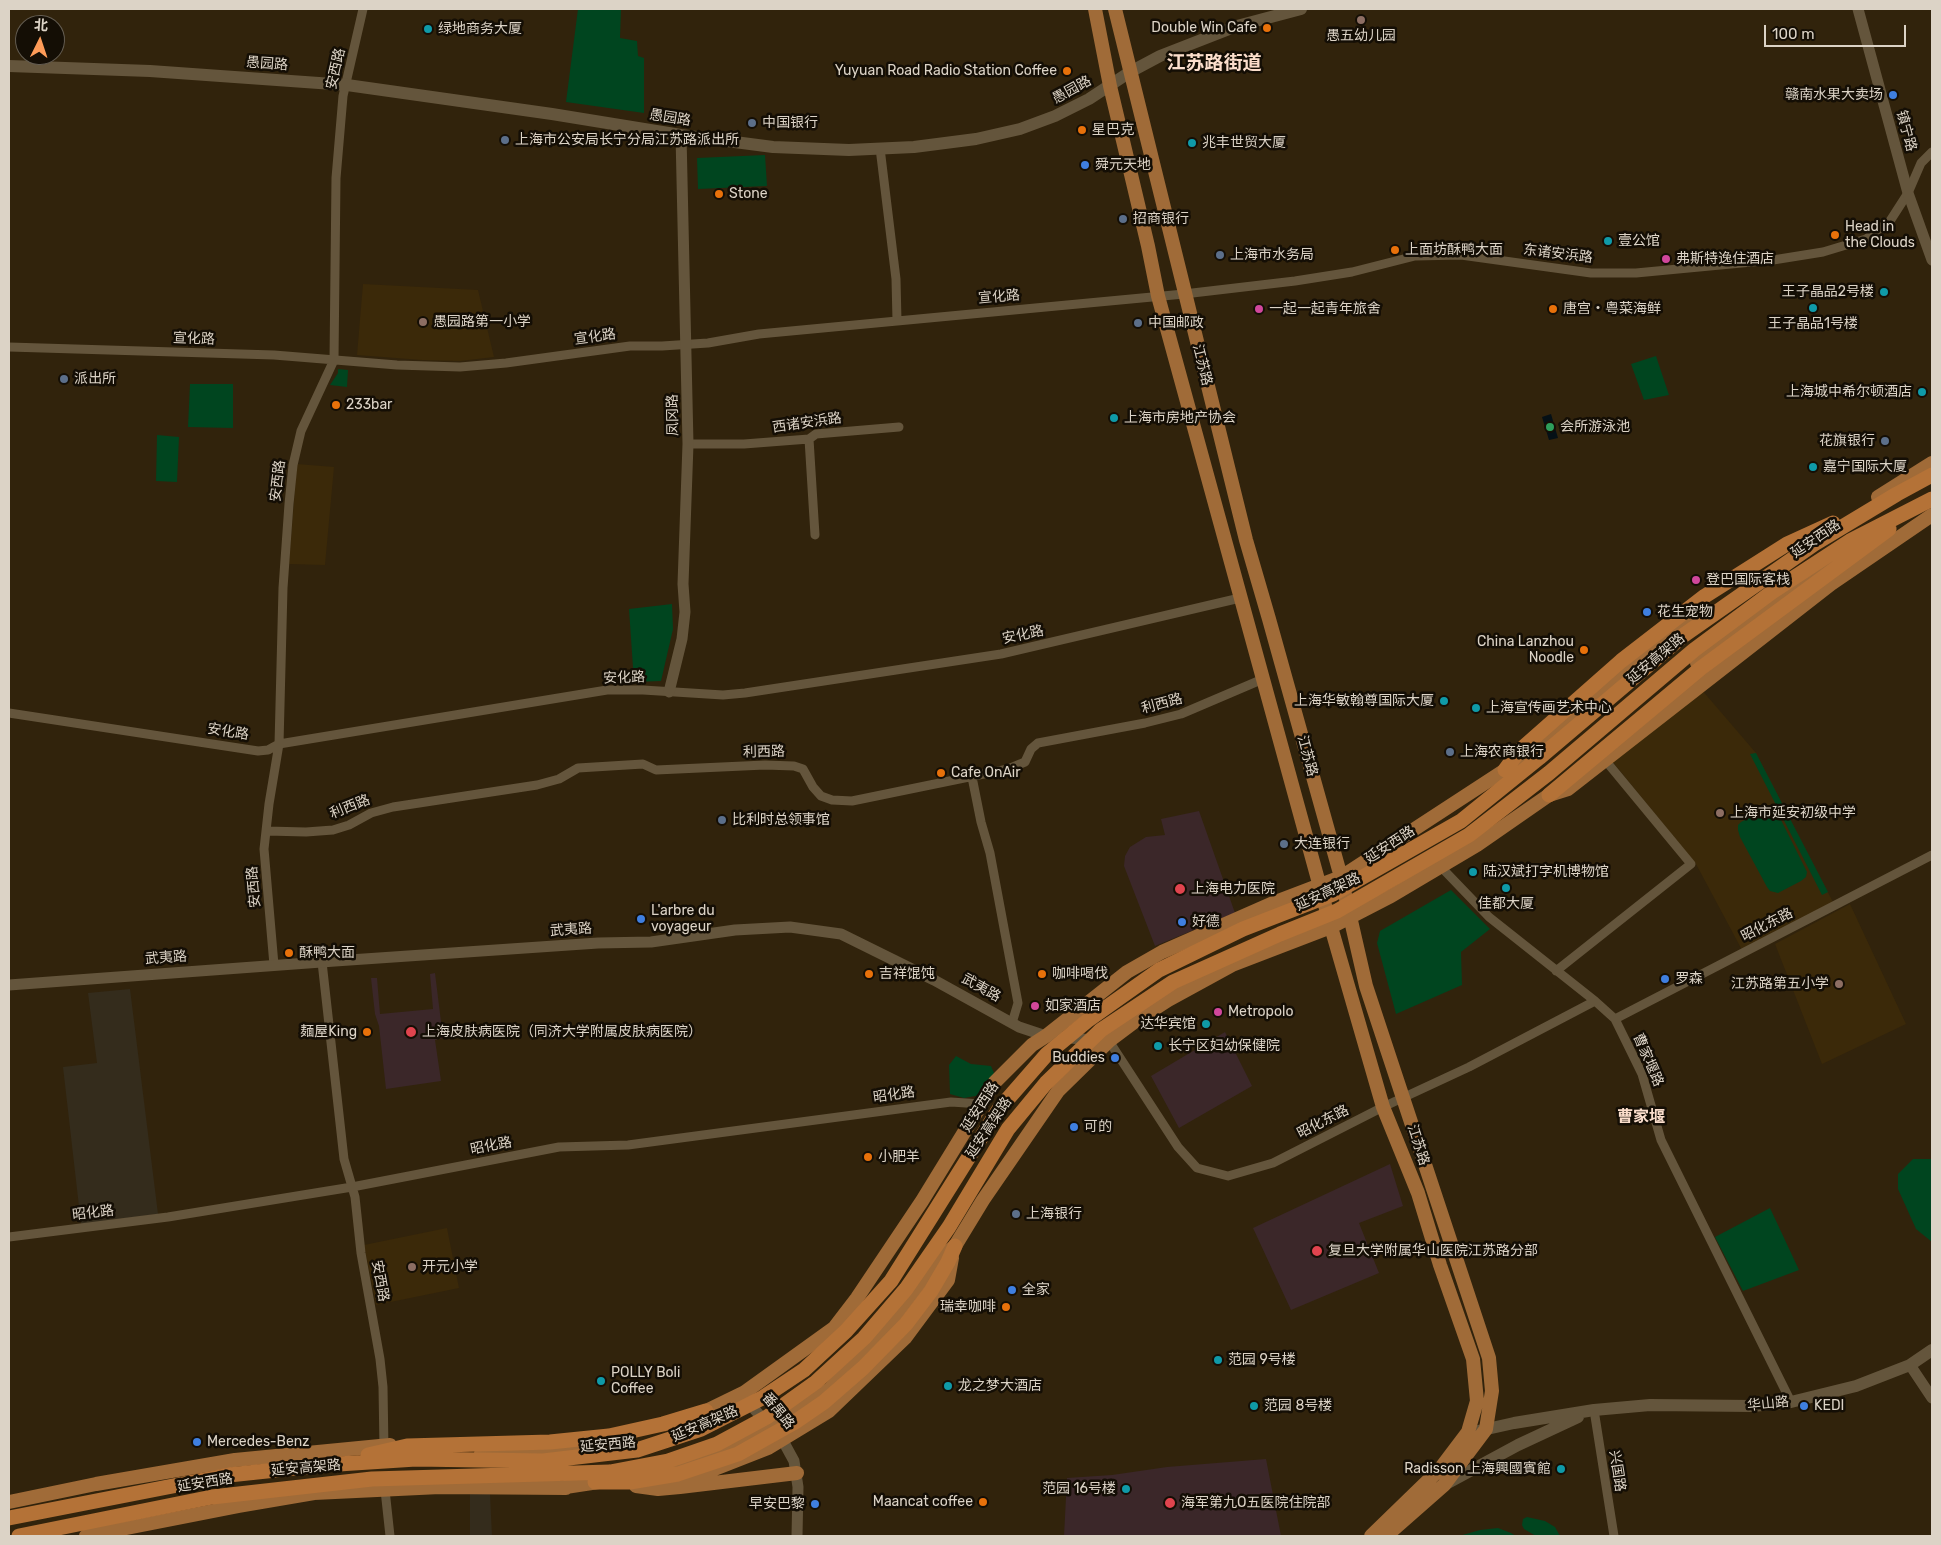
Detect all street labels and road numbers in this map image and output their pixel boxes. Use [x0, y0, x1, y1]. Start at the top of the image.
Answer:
street label: 安西路 [323, 47, 349, 91]
street label: 愚园路 [245, 54, 289, 74]
street label: 愚园路 [1050, 72, 1094, 108]
street label: 愚园路 [648, 106, 692, 130]
street label: 镇宁路 [1892, 109, 1920, 153]
street label: 东诸安浜路 [1522, 241, 1594, 267]
street label: 宣化路 [977, 287, 1021, 307]
street label: 宣化路 [573, 326, 617, 348]
street label: 宣化路 [173, 330, 215, 348]
street label: 江苏路 [1189, 343, 1215, 387]
street label: 凤冈路 [664, 394, 682, 436]
street label: 西诸安浜路 [771, 410, 843, 436]
street label: 安西路 [267, 459, 289, 503]
street label: 延安西路 [1788, 516, 1844, 562]
street label: 安化路 [1001, 622, 1045, 648]
street label: 延安高架路 [1624, 630, 1688, 688]
street label: 安化路 [603, 669, 645, 687]
street label: 利西路 [1140, 690, 1184, 718]
street label: 安化路 [206, 720, 250, 744]
street label: 江苏路 [1293, 734, 1321, 778]
street label: 利西路 [743, 743, 785, 761]
street label: 利西路 [327, 791, 373, 823]
street label: 延安西路 [1362, 823, 1418, 867]
street label: 安西路 [244, 865, 264, 909]
street label: 延安高架路 [1293, 870, 1363, 914]
street label: 昭化东路 [1738, 905, 1796, 945]
street label: 武夷路 [549, 920, 593, 940]
street label: 武夷路 [144, 948, 188, 968]
street label: 武夷路 [959, 970, 1003, 1006]
street label: 曹家堰路 [1629, 1031, 1667, 1089]
street label: 延安西路 [958, 1079, 1002, 1135]
street label: 昭化路 [872, 1084, 916, 1106]
street label: 延安高架路 [962, 1094, 1016, 1162]
street label: 昭化东路 [1294, 1102, 1352, 1142]
street label: 江苏路 [1404, 1122, 1432, 1168]
street label: 昭化路 [469, 1134, 513, 1158]
street label: 昭化路 [71, 1202, 115, 1224]
street label: 安西路 [368, 1259, 392, 1303]
street label: 番禺路 [758, 1389, 798, 1433]
street label: 华山路 [1746, 1393, 1790, 1415]
street label: 延安高架路 [670, 1403, 740, 1445]
street label: 延安西路 [579, 1434, 637, 1456]
street label: 兴国路 [1605, 1449, 1629, 1493]
street label: 延安高架路 [270, 1457, 342, 1479]
street label: 延安西路 [176, 1470, 234, 1496]

